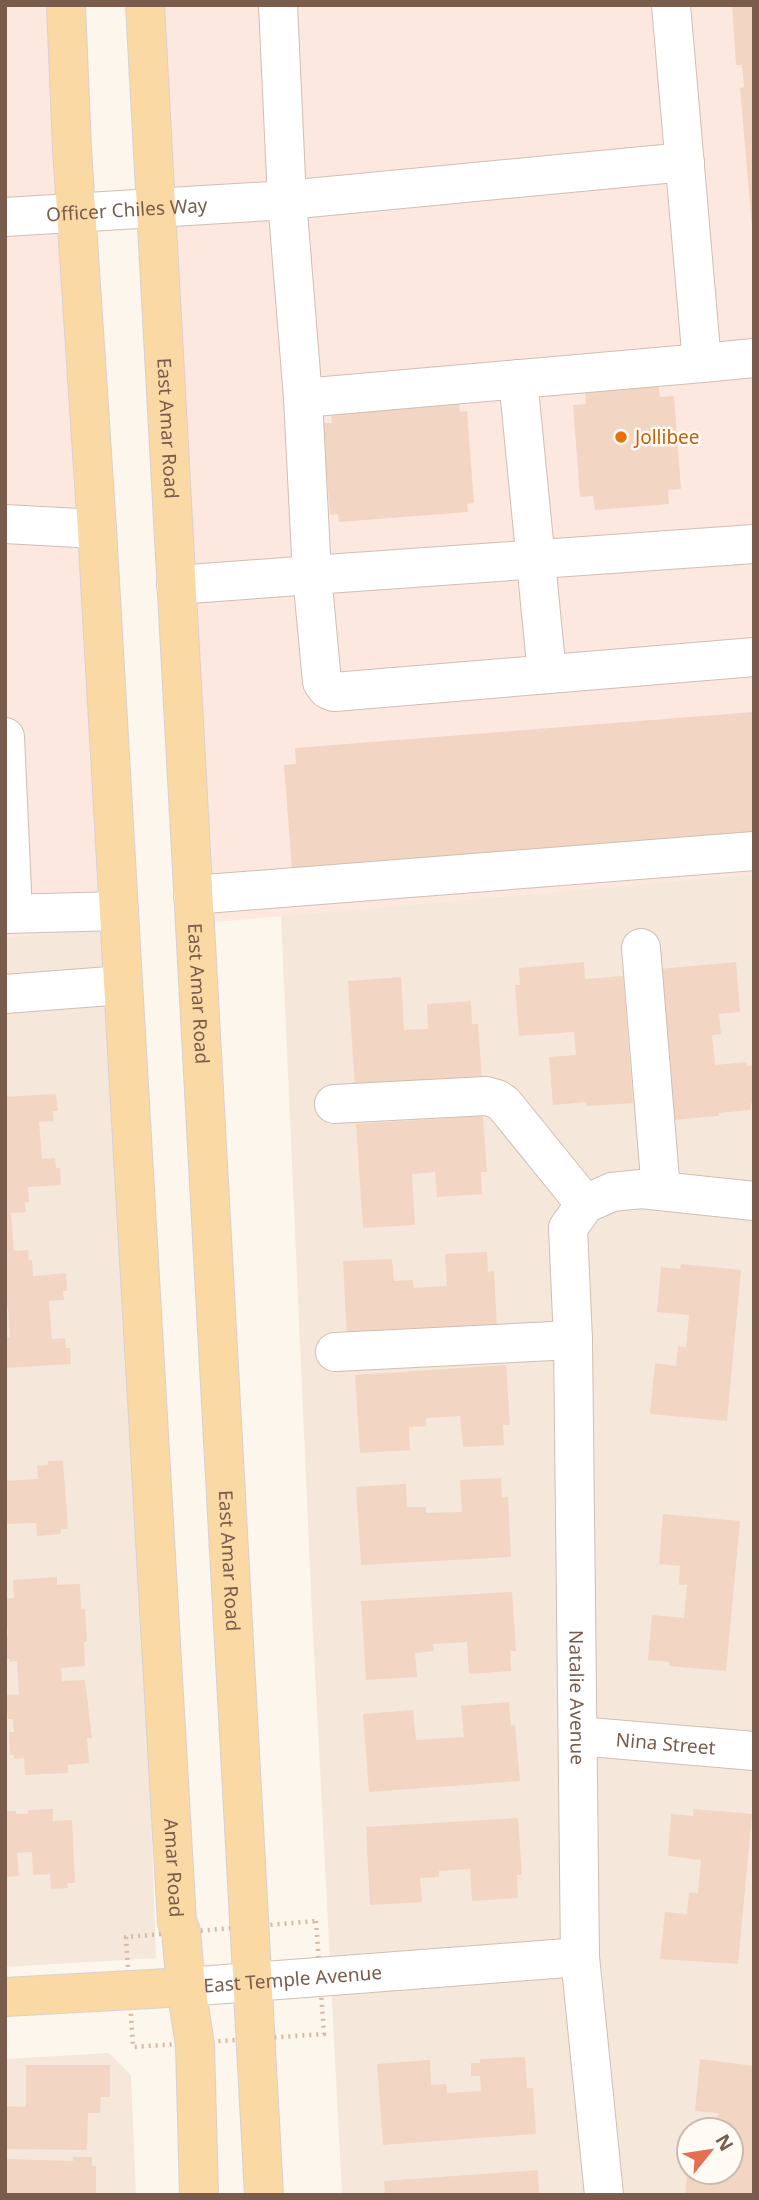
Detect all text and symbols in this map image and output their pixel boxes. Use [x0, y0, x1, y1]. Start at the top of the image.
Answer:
street label: Officer Chiles Way [45, 192, 208, 227]
street label: East Amar Road [151, 357, 185, 500]
place label: Jollibee [633, 424, 700, 450]
marker: Jollibee [613, 429, 629, 445]
street label: East Amar Road [182, 922, 216, 1065]
street label: East Amar Road [213, 1489, 246, 1632]
street label: Natalie Avenue [563, 1630, 591, 1765]
street label: Nina Street [615, 1726, 717, 1761]
street label: Amar Road [158, 1818, 190, 1918]
street label: East Temple Avenue [203, 1959, 383, 1999]
north arrow [675, 2116, 745, 2186]
text: N [710, 2129, 740, 2156]

